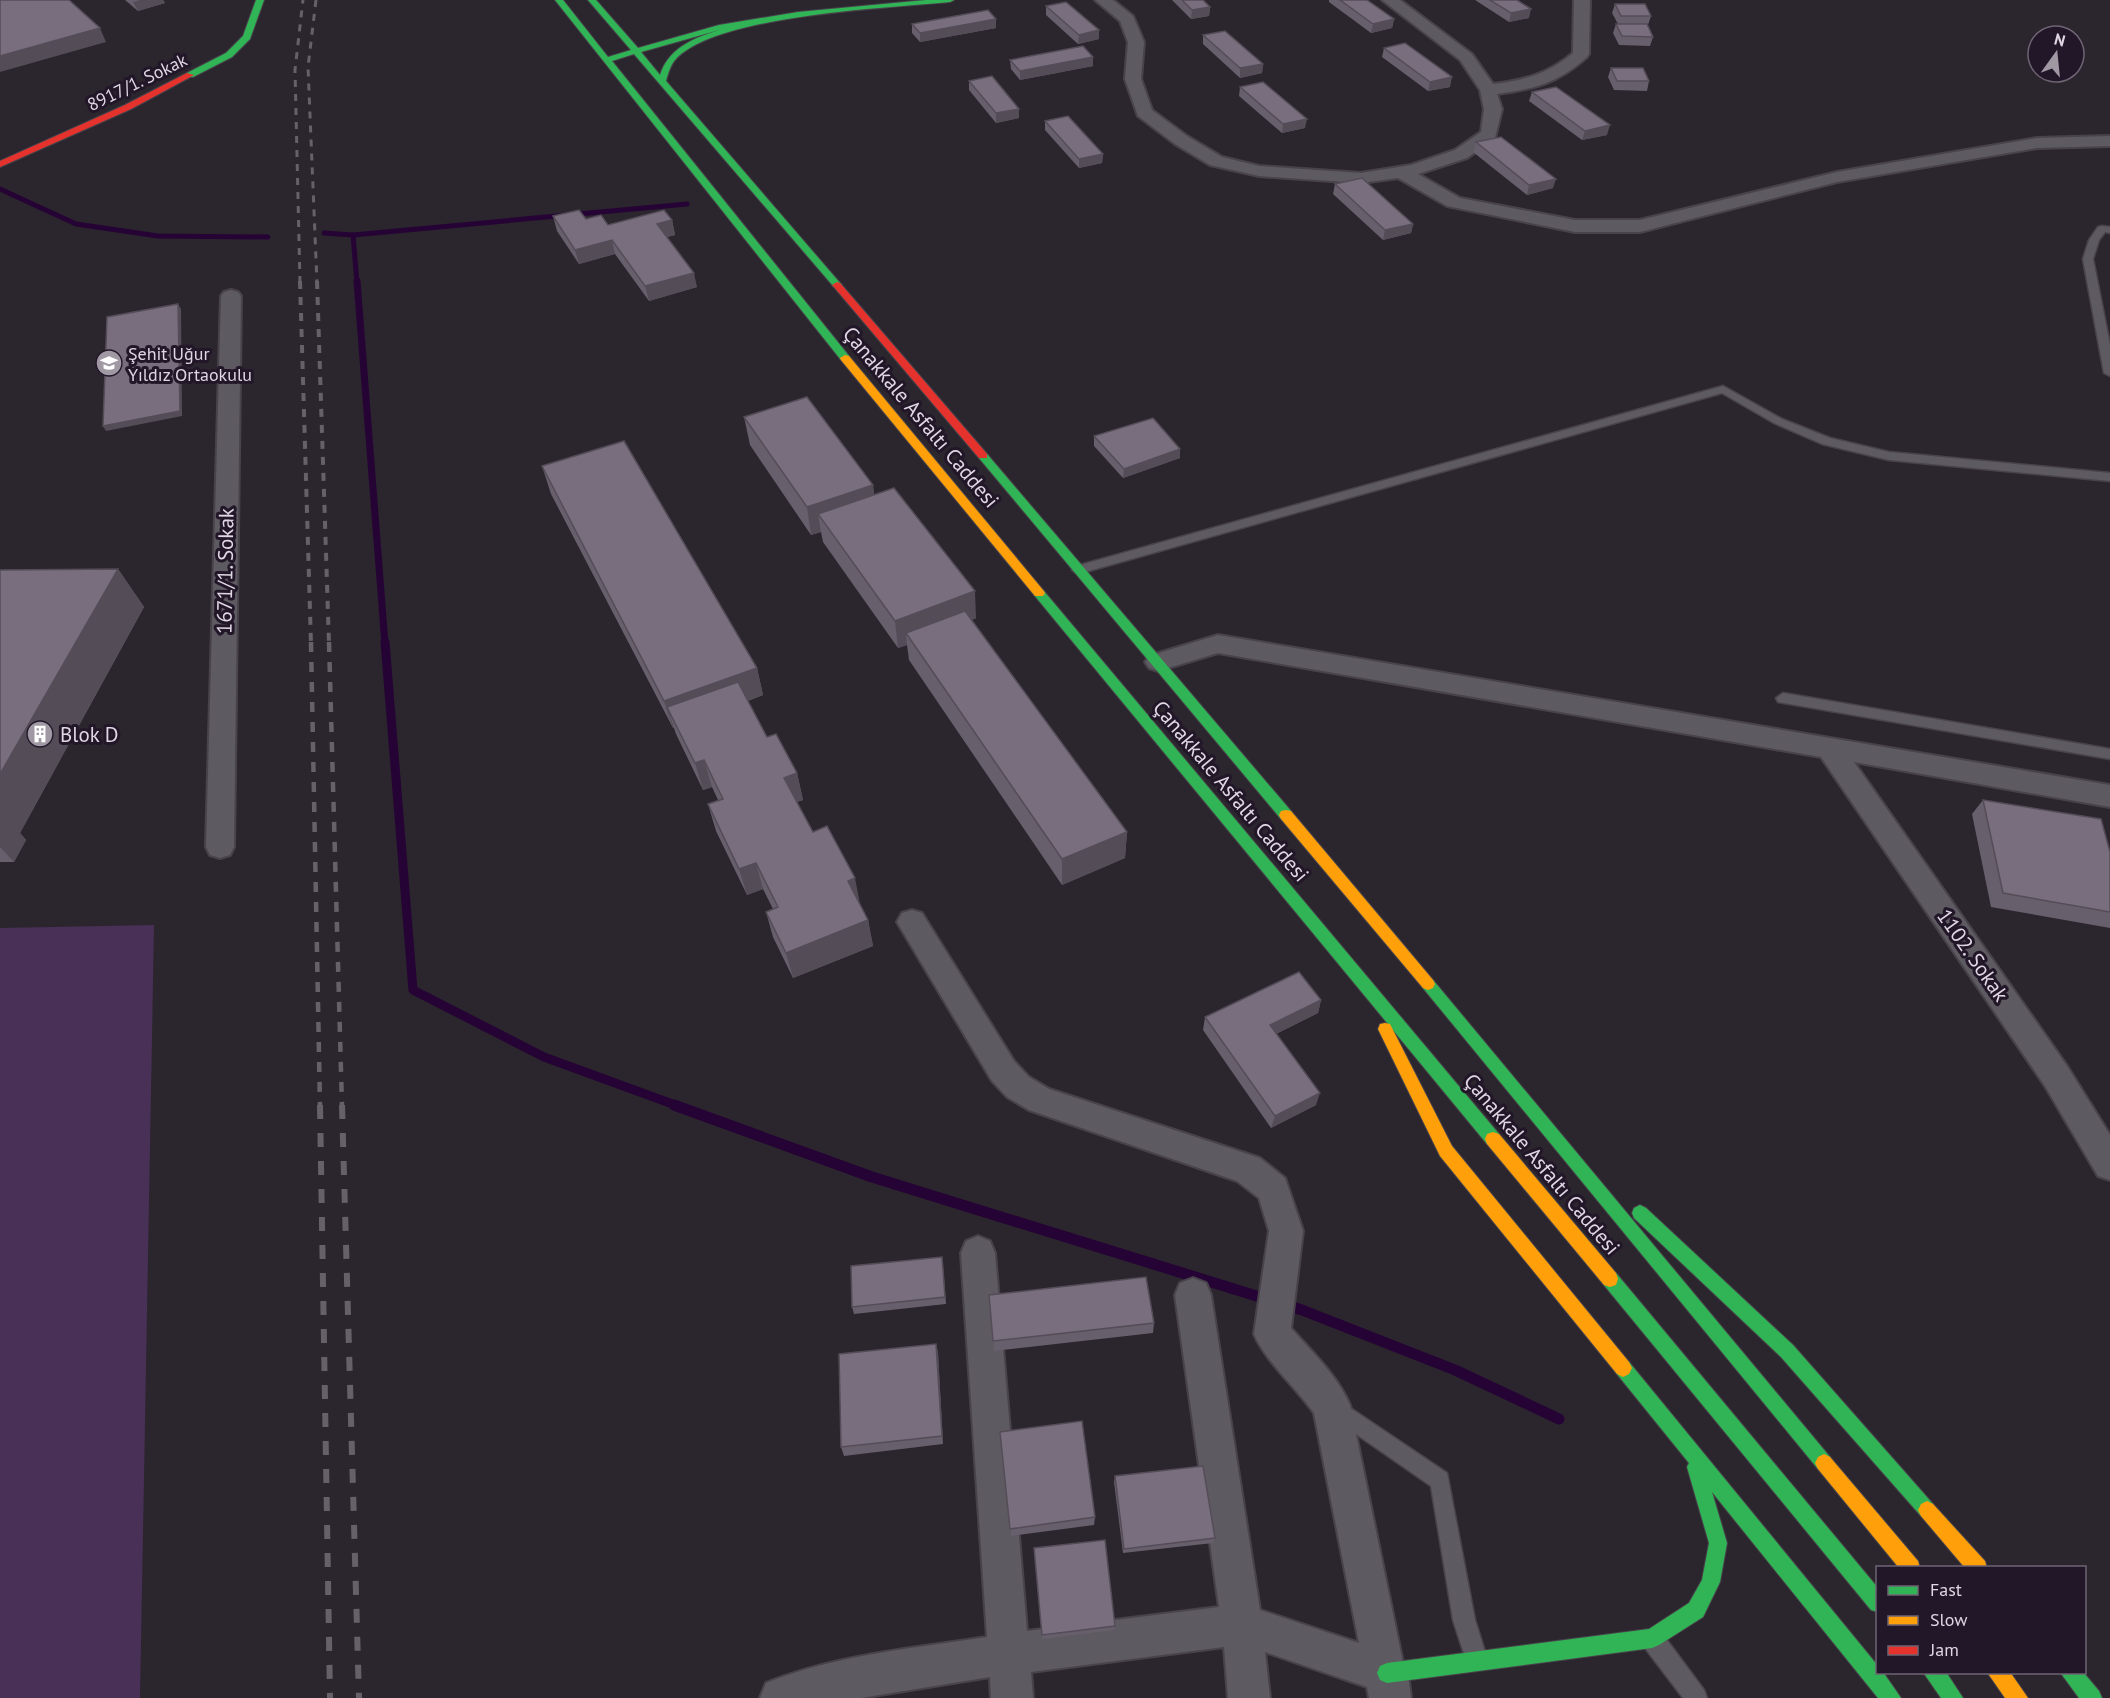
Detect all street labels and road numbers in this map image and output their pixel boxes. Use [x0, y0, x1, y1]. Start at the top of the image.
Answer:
street label: 8917/1. Sokak [83, 48, 191, 116]
street label: Çanakkale Asfaltı Caddesi [837, 321, 1005, 513]
street label: 1671/1. Sokak [210, 508, 240, 634]
street label: Çanakkale Asfaltı Caddesi [1147, 695, 1315, 887]
street label: 1102. Sokak [1931, 903, 2015, 1007]
street label: Çanakkale Asfaltı Caddesi [1458, 1068, 1626, 1260]

